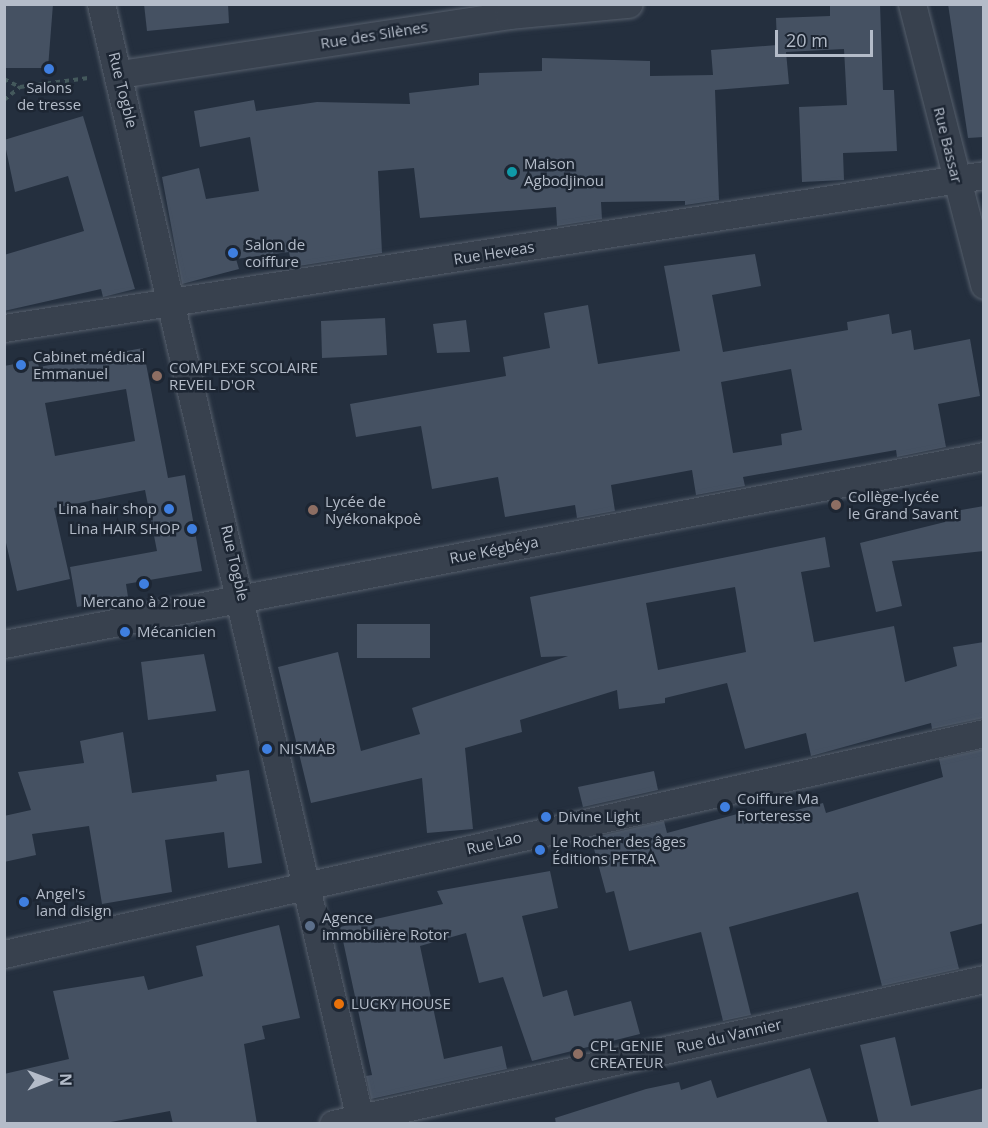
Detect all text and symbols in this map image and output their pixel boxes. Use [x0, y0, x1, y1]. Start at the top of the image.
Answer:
street label: Rue des Silènes [319, 18, 429, 52]
scale bar [778, 18, 876, 56]
text: 20 m [786, 28, 828, 52]
street label: Rue Togble [105, 50, 141, 130]
marker: Salons de tresse [42, 62, 56, 76]
place label: Salons de tresse [17, 78, 81, 113]
street label: Rue Bassar [930, 105, 966, 185]
place label: Maison Agbodjinou [524, 154, 604, 189]
marker: Maison Agbodjinou [505, 165, 519, 179]
place label: Salon de coiffure [245, 235, 305, 270]
street label: Rue Heveas [452, 238, 536, 268]
marker: Salon de coiffure [226, 246, 240, 260]
place label: Cabinet médical Emmanuel [33, 347, 145, 382]
marker: Cabinet médical Emmanuel [14, 358, 28, 372]
place label: COMPLEXE SCOLAIRE REVEIL D'OR [169, 358, 318, 393]
marker: COMPLEXE SCOLAIRE REVEIL D'OR [150, 369, 164, 383]
place label: Collège-lycée le Grand Savant [848, 487, 959, 522]
place label: Lycée de Nyékonakpoè [325, 492, 421, 527]
marker: Collège-lycée le Grand Savant [829, 498, 843, 512]
place label: Lina hair shop [58, 500, 157, 518]
marker: Lina hair shop [162, 502, 176, 516]
marker: Lycée de Nyékonakpoè [306, 503, 320, 517]
place label: Lina HAIR SHOP [69, 520, 180, 538]
marker: Lina HAIR SHOP [185, 522, 199, 536]
street label: Rue Togble [218, 523, 252, 603]
street label: Rue Kégbéya [448, 533, 540, 567]
marker: Mercano à 2 roue [137, 577, 151, 591]
place label: Mercano à 2 roue [82, 593, 206, 611]
place label: Mécanicien [137, 623, 216, 641]
marker: Mécanicien [118, 625, 132, 639]
place label: NISMAB [279, 740, 335, 758]
marker: NISMAB [260, 742, 274, 756]
place label: Coiffure Ma Forteresse [737, 789, 819, 824]
marker: Coiffure Ma Forteresse [718, 800, 732, 814]
place label: Divine Light [558, 808, 640, 826]
marker: Divine Light [539, 810, 553, 824]
street label: Rue Lao [465, 828, 523, 858]
place label: Le Rocher des âges Éditions PETRA [552, 832, 686, 867]
marker: Le Rocher des âges Éditions PETRA [533, 843, 547, 857]
place label: Angel's land disign [36, 884, 112, 919]
marker: Angel's land disign [17, 895, 31, 909]
place label: Agence immobilière Rotor [322, 908, 449, 943]
marker: Agence immobilière Rotor [303, 919, 317, 933]
place label: LUCKY HOUSE [351, 995, 451, 1013]
marker: LUCKY HOUSE [332, 997, 346, 1011]
street label: Rue du Vannier [675, 1015, 783, 1057]
place label: CPL GENIE CREATEUR [590, 1036, 663, 1071]
marker: CPL GENIE CREATEUR [571, 1047, 585, 1061]
north arrow [18, 1050, 78, 1110]
text: N [55, 1073, 77, 1086]

